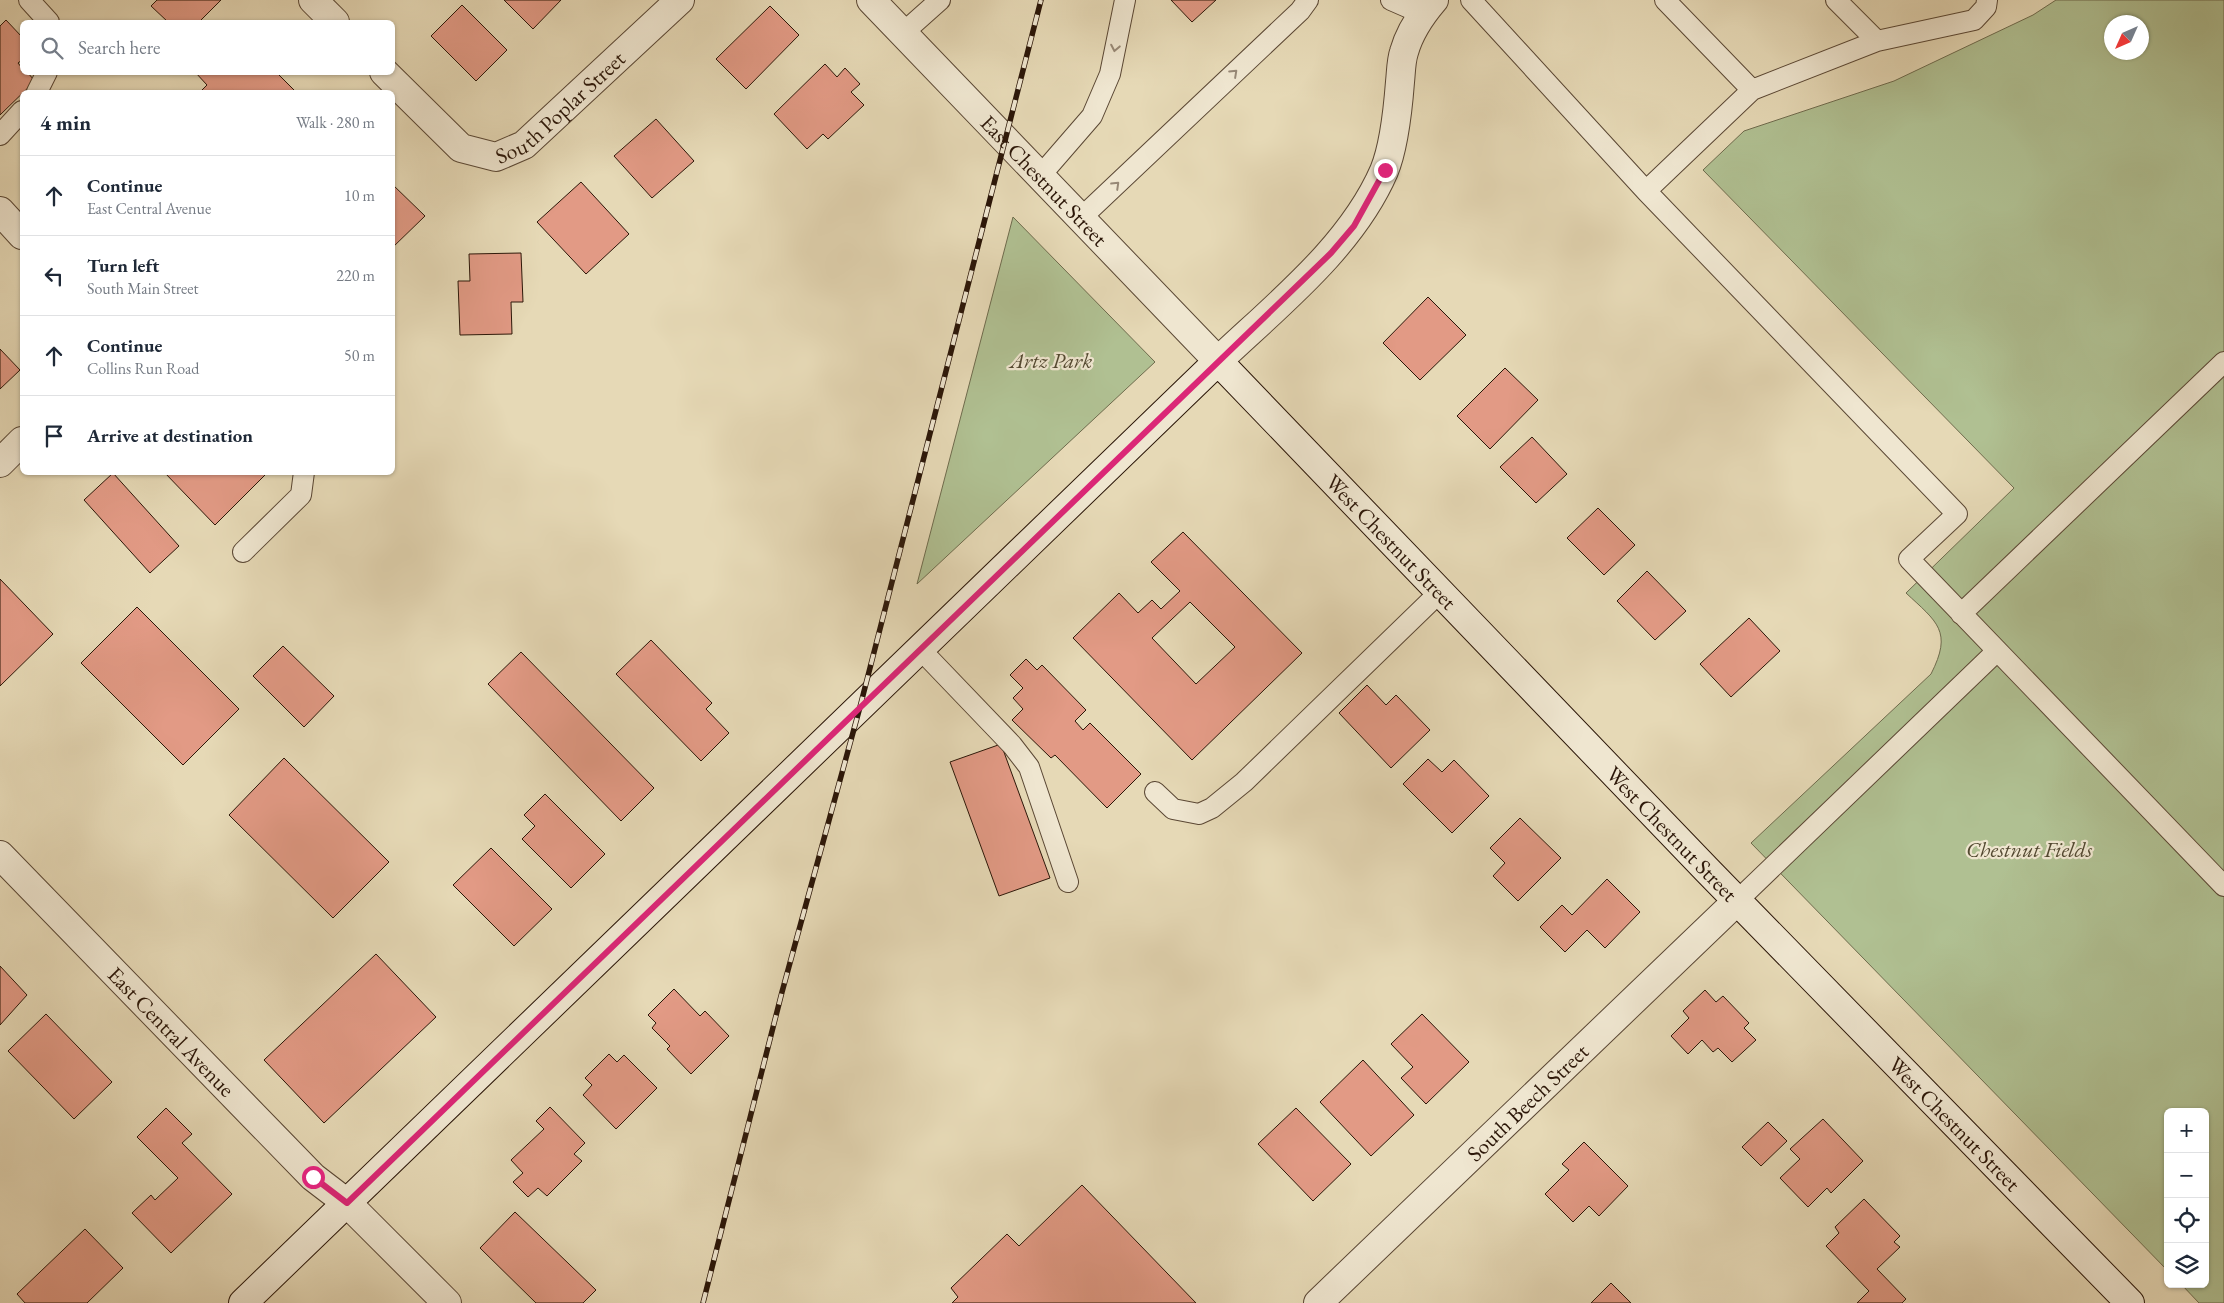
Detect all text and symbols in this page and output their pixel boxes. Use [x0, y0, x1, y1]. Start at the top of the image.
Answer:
north arrow [2104, 15, 2149, 60]
search box [20, 20, 395, 75]
icon: search [38, 34, 66, 62]
text: Search here [78, 35, 160, 60]
one-way arrow [1110, 43, 1121, 52]
street label: South Poplar Street [491, 44, 631, 170]
one-way arrow [1228, 70, 1237, 79]
street label: East Chestnut Street [974, 108, 1114, 252]
text: 4 min [40, 109, 91, 136]
text: Walk · 280 m [296, 112, 375, 133]
route end [1374, 159, 1397, 182]
text: Continue [87, 173, 162, 198]
icon: ahead [40, 182, 68, 210]
one-way arrow [1110, 182, 1119, 191]
text: 10 m [344, 185, 375, 206]
text: East Central Avenue [87, 198, 211, 219]
text: Turn left [87, 253, 159, 278]
icon: left [40, 262, 68, 290]
text: 220 m [336, 265, 375, 286]
text: South Main Street [87, 278, 198, 299]
text: Continue [87, 333, 162, 358]
icon: ahead [40, 342, 68, 370]
text: 50 m [344, 345, 375, 366]
park label: Artz Park [1008, 346, 1092, 375]
text: Collins Run Road [87, 358, 199, 379]
icon: arrive [40, 422, 68, 450]
text: Arrive at destination [87, 423, 253, 448]
street label: West Chestnut Street [1319, 467, 1463, 616]
street label: West Chestnut Street [1600, 759, 1744, 908]
park label: Chestnut Fields [1966, 835, 2093, 864]
street label: East Central Avenue [102, 960, 242, 1103]
street label: South Beech Street [1460, 1037, 1594, 1167]
street label: West Chestnut Street [1882, 1050, 2027, 1197]
map controls [2164, 1108, 2209, 1288]
button: + [2164, 1108, 2209, 1153]
button: − [2164, 1153, 2209, 1198]
route start [302, 1166, 325, 1189]
button: locate [2164, 1198, 2209, 1243]
button: layers [2164, 1243, 2209, 1288]

